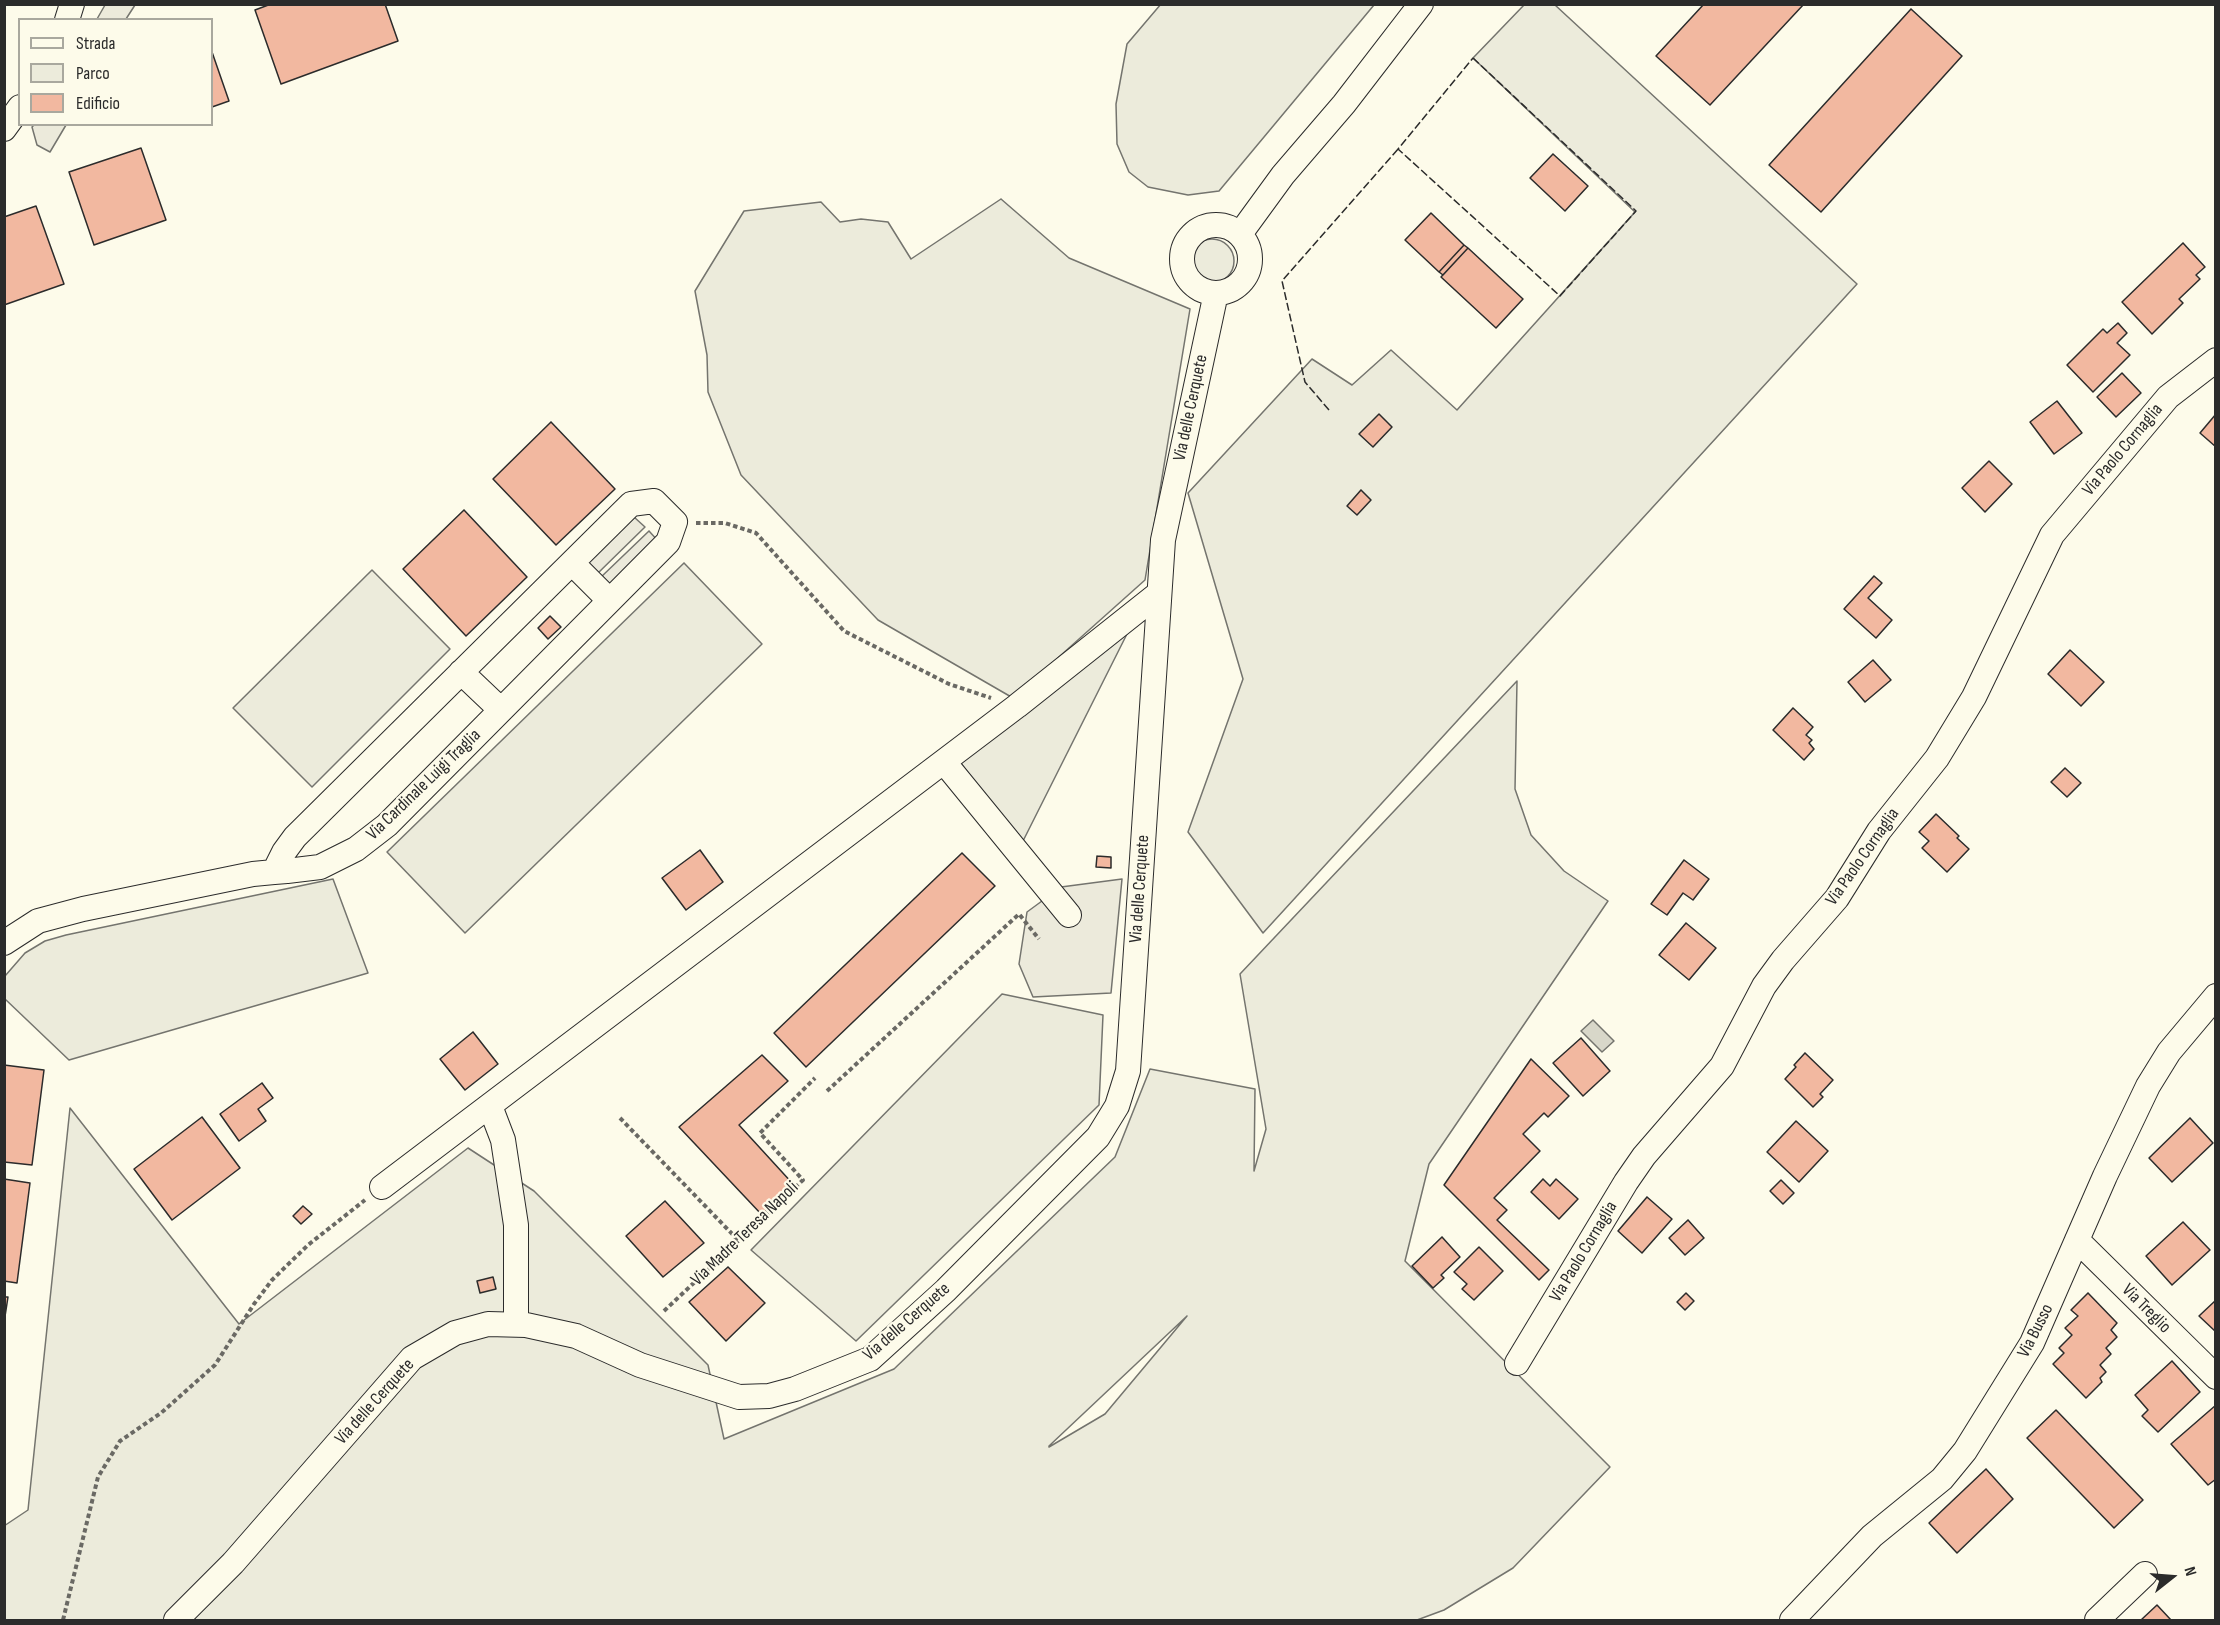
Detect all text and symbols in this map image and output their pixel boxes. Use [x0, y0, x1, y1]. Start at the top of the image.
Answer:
legend [18, 18, 213, 126]
text: Strada [76, 33, 115, 54]
text: Parco [76, 63, 110, 84]
text: Edificio [76, 93, 120, 114]
street label: Via delle Cerquete [1169, 353, 1213, 463]
street label: Via Paolo Cornaglia [2078, 400, 2168, 500]
street label: Via Cardinale Luigi Traglia [362, 725, 486, 845]
street label: Via Paolo Cornaglia [1822, 804, 1904, 910]
street label: Via delle Cerquete [1125, 834, 1155, 944]
street label: Via Madre Teresa Napoli [687, 1177, 803, 1291]
street label: Via Paolo Cornaglia [1545, 1198, 1623, 1306]
street label: Via delle Cerquete [859, 1278, 955, 1366]
street label: Via Treglio [2117, 1280, 2175, 1338]
street label: Via Busso [2013, 1301, 2059, 1361]
street label: Via delle Cerquete [331, 1355, 419, 1449]
north arrow [2142, 1547, 2202, 1607]
text: N [2179, 1565, 2200, 1578]

